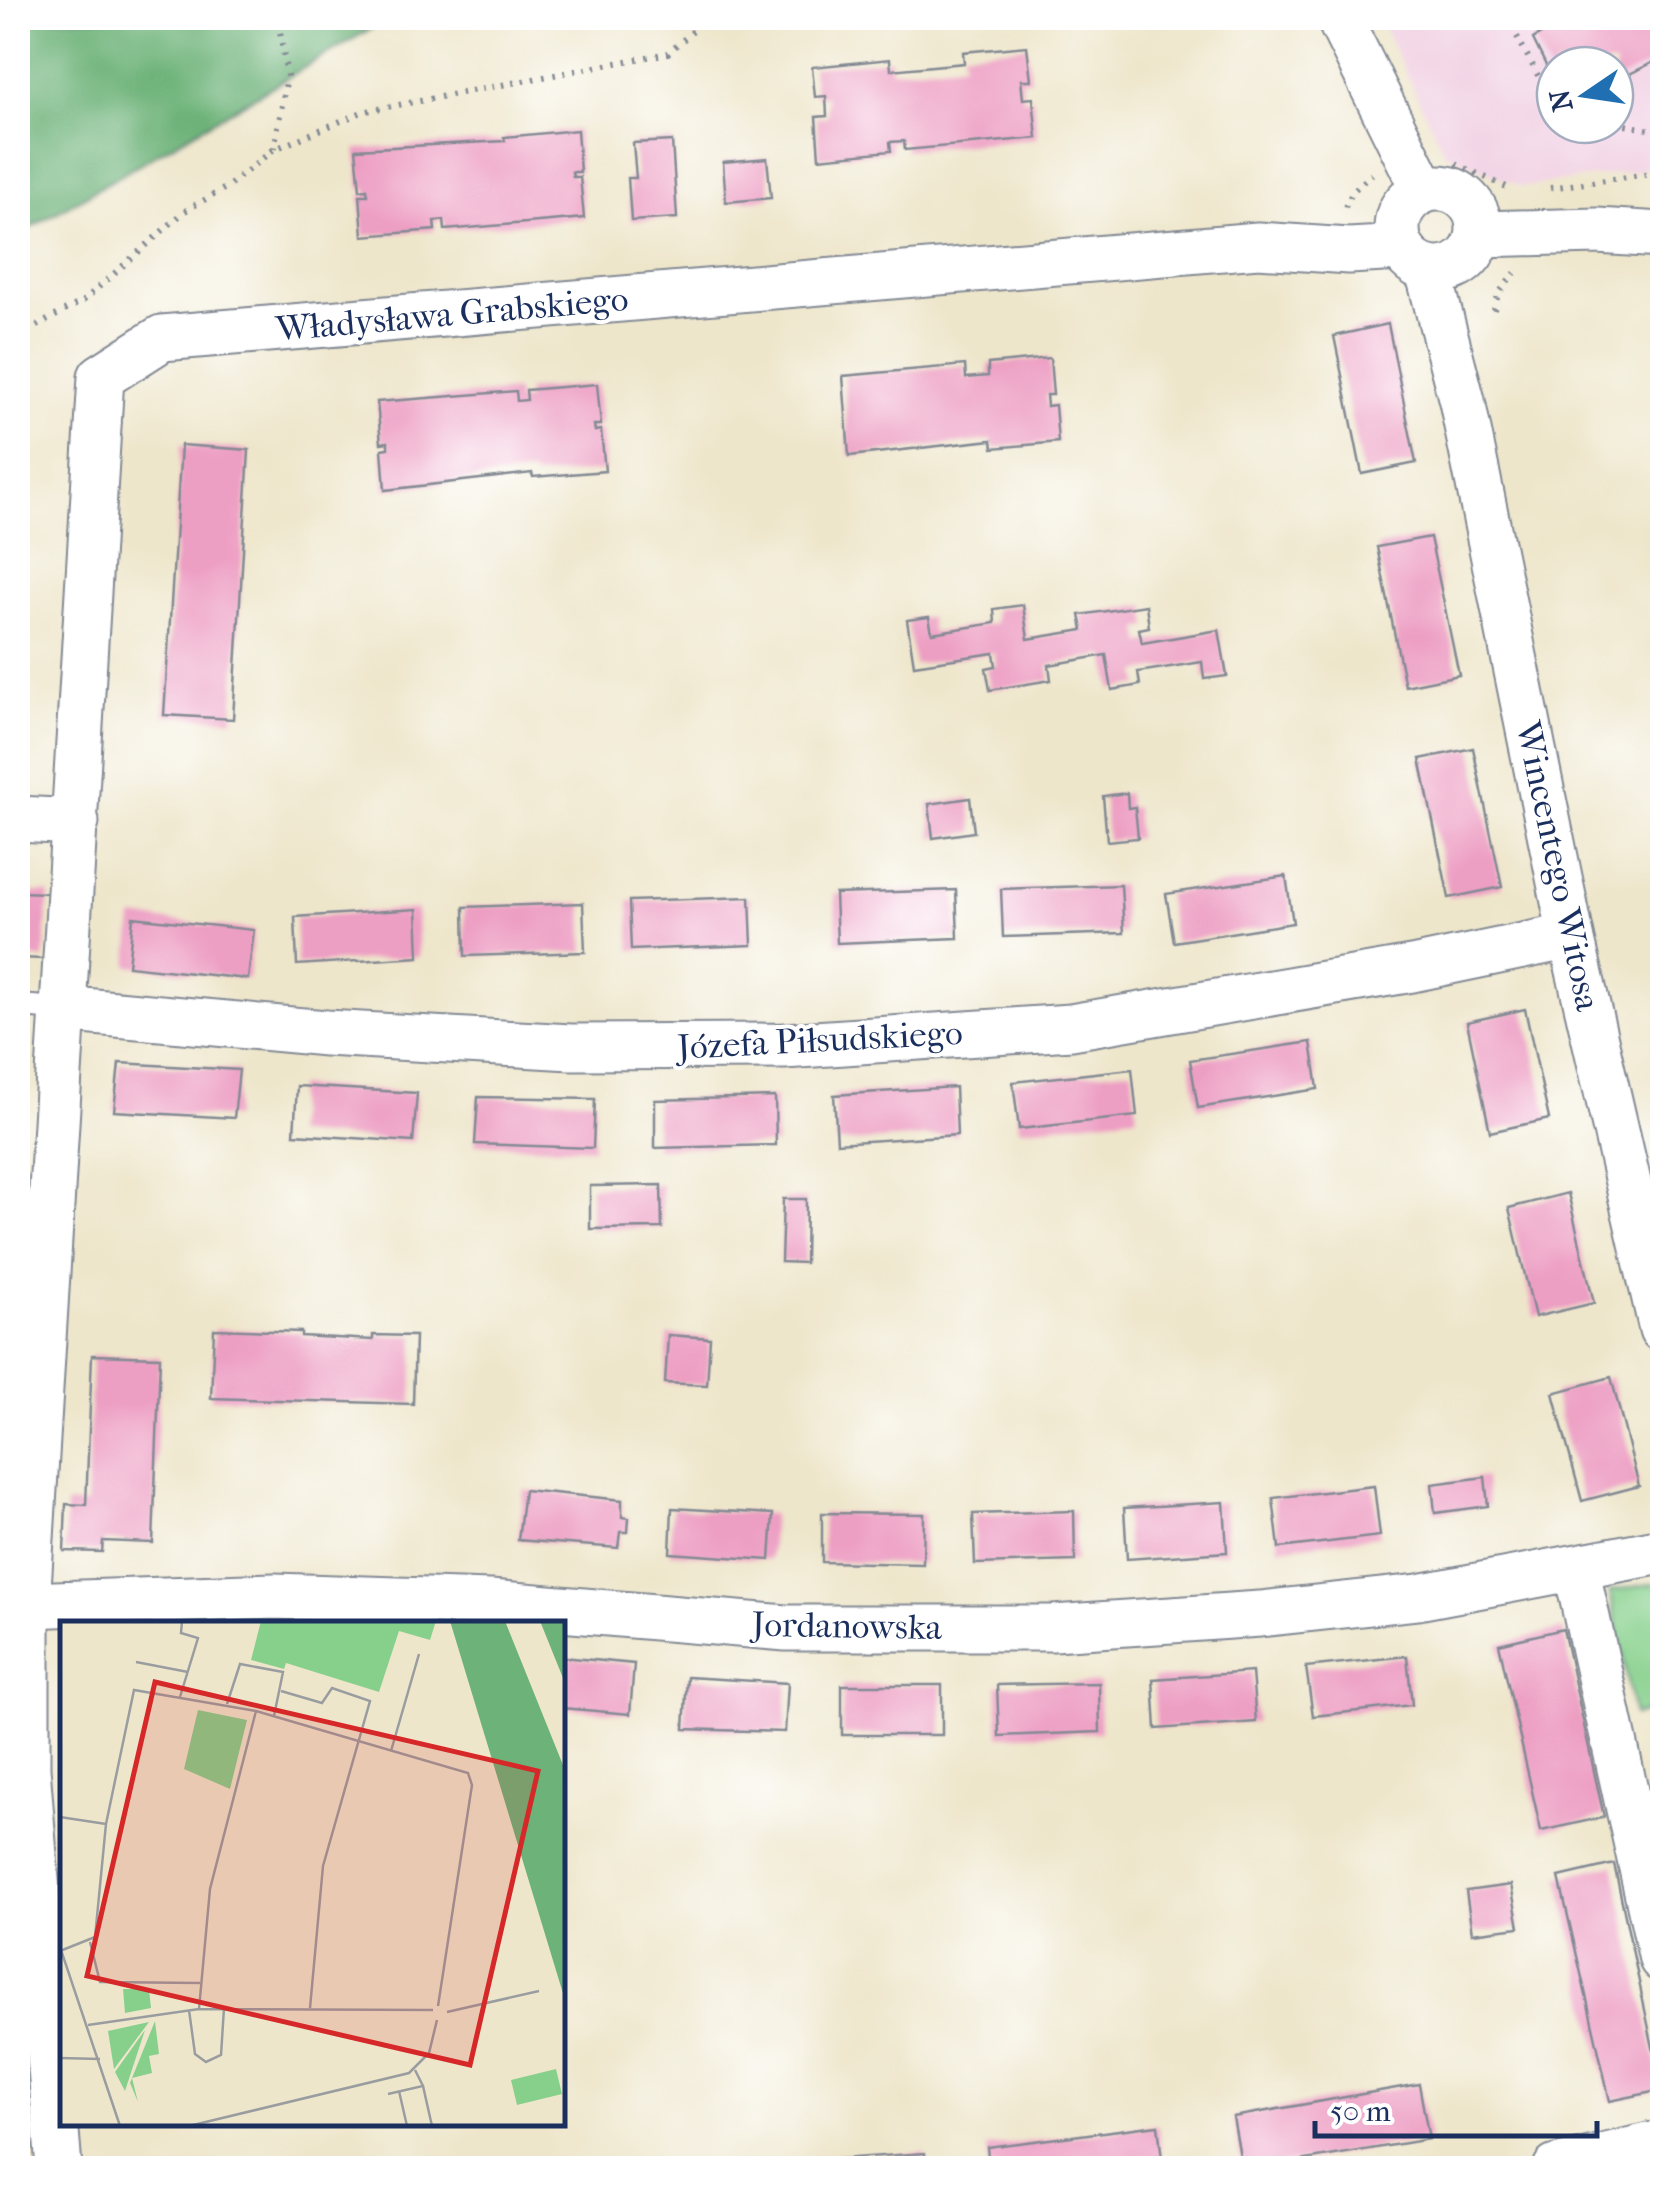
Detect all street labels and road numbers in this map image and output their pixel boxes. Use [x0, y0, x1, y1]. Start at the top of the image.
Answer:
street label: Władysława Grabskiego [273, 278, 630, 350]
street label: Wincentego Witosa [1507, 717, 1609, 1015]
street label: Józefa Piłsudskiego [673, 1012, 964, 1068]
street label: Jordanowska [749, 1604, 943, 1648]

